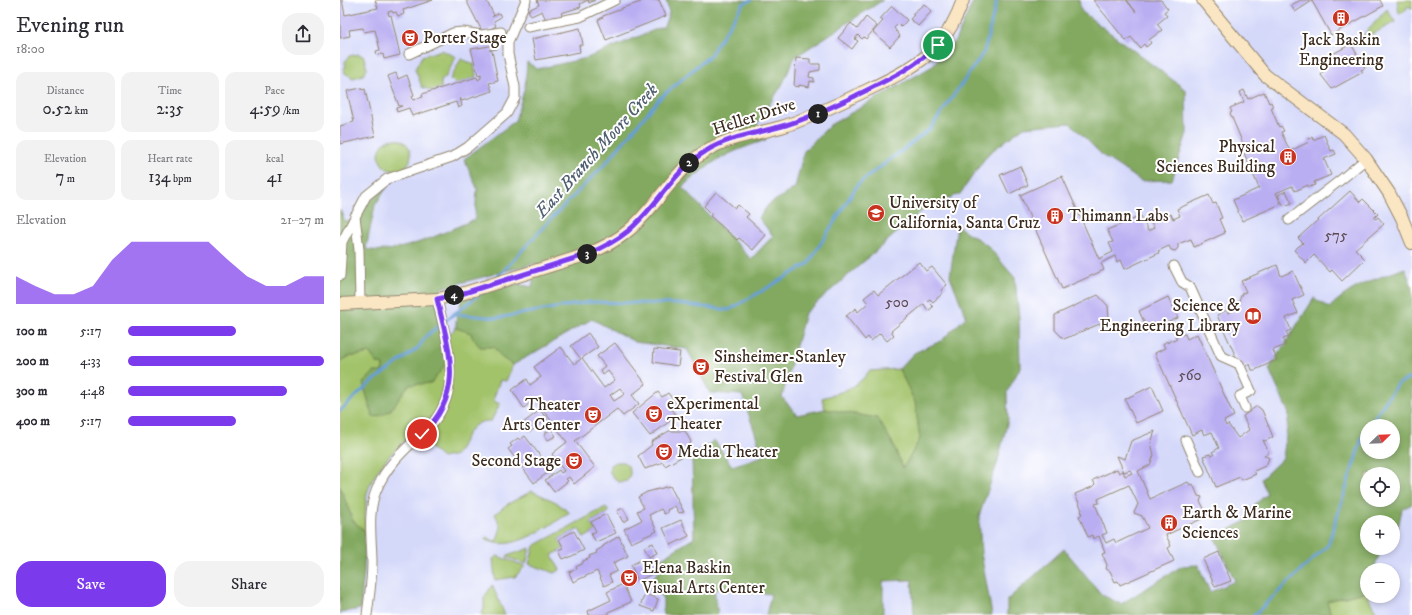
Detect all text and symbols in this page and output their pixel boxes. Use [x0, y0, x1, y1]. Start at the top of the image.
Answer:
building icon: Jack Baskin Engineering [1331, 8, 1351, 28]
text: Evening run [16, 12, 124, 39]
button: share [282, 13, 324, 55]
place label: Porter Stage [423, 27, 506, 49]
theatre icon: Porter Stage [400, 28, 420, 48]
pin [921, 28, 955, 62]
place label: Jack Baskin Engineering [1299, 29, 1384, 71]
icon: arrive [927, 34, 949, 56]
text: 18:00 [16, 41, 45, 57]
water label: East Branch Moore Creek [530, 79, 663, 223]
text: Distance [46, 84, 84, 98]
text: Time [158, 84, 182, 98]
text: Pace [264, 84, 285, 98]
street label: Heller Drive [710, 93, 798, 141]
text: 0.52 [42, 98, 72, 120]
text: 2:35 [156, 98, 184, 120]
text: 4:59 [250, 98, 281, 120]
text: km [72, 104, 88, 118]
text: /km [281, 104, 300, 118]
pin: 1 [808, 104, 828, 124]
text: 1 [816, 107, 820, 121]
place label: Physical Sciences Building [1156, 136, 1276, 178]
building icon: Physical Sciences Building [1278, 147, 1298, 167]
text: Elevation [44, 152, 87, 166]
text: Heart rate [147, 152, 193, 166]
text: kcal [266, 152, 284, 166]
pin: 2 [679, 153, 699, 173]
text: 2 [686, 156, 692, 170]
text: 7 [56, 166, 65, 188]
text: 134 [148, 166, 171, 188]
text: 41 [267, 166, 283, 188]
text: m [65, 172, 75, 186]
text: bpm [171, 172, 192, 186]
place label: University of California, Santa Cruz [889, 192, 1041, 234]
school or university icon: University of California, Santa Cruz [866, 203, 886, 223]
place label: Thimann Labs [1068, 205, 1169, 227]
building icon: Thimann Labs [1045, 206, 1065, 226]
text: Elevation [16, 212, 66, 228]
text: 21–27 m [281, 212, 324, 228]
house number: 575 [1325, 226, 1348, 245]
pin: 3 [577, 244, 597, 264]
text: 3 [585, 247, 589, 261]
pin: 4 [444, 285, 464, 305]
text: 4 [451, 288, 457, 302]
house number: 500 [885, 293, 909, 312]
place label: Science & Engineering Library [1100, 295, 1241, 337]
library icon: Science & Engineering Library [1243, 306, 1263, 326]
text: 100 m [16, 323, 47, 339]
text: 5:17 [80, 323, 101, 339]
place label: Sinsheimer-Stanley Festival Glen [714, 346, 847, 388]
text: 200 m [16, 353, 49, 369]
text: 4:33 [80, 353, 101, 369]
theatre icon: Sinsheimer-Stanley Festival Glen [691, 357, 711, 377]
house number: 560 [1178, 366, 1202, 385]
text: 300 m [16, 383, 47, 399]
text: 4:48 [80, 383, 105, 399]
place label: eXperimental Theater [667, 393, 759, 435]
place label: Theater Arts Center [502, 394, 581, 436]
theatre icon: eXperimental Theater [644, 404, 664, 424]
theatre icon: Theater Arts Center [583, 405, 603, 425]
text: 400 m [16, 413, 50, 429]
text: 5:17 [80, 413, 101, 429]
pin [405, 417, 439, 451]
north arrow [1360, 419, 1400, 459]
map controls [1360, 419, 1400, 603]
icon: check [411, 423, 433, 445]
place label: Media Theater [677, 441, 779, 463]
theatre icon: Media Theater [654, 442, 674, 462]
place label: Second Stage [472, 450, 561, 472]
theatre icon: Second Stage [564, 451, 584, 471]
button: locate [1360, 467, 1400, 507]
place label: Earth & Marine Sciences [1182, 502, 1292, 544]
building icon: Earth & Marine Sciences [1159, 513, 1179, 533]
button: + [1360, 515, 1400, 555]
place label: Elena Baskin Visual Arts Center [641, 557, 765, 599]
button: Save [16, 561, 166, 607]
button: Share [174, 561, 324, 607]
button: − [1360, 563, 1400, 603]
theatre icon: Elena Baskin Visual Arts Center [619, 568, 639, 588]

